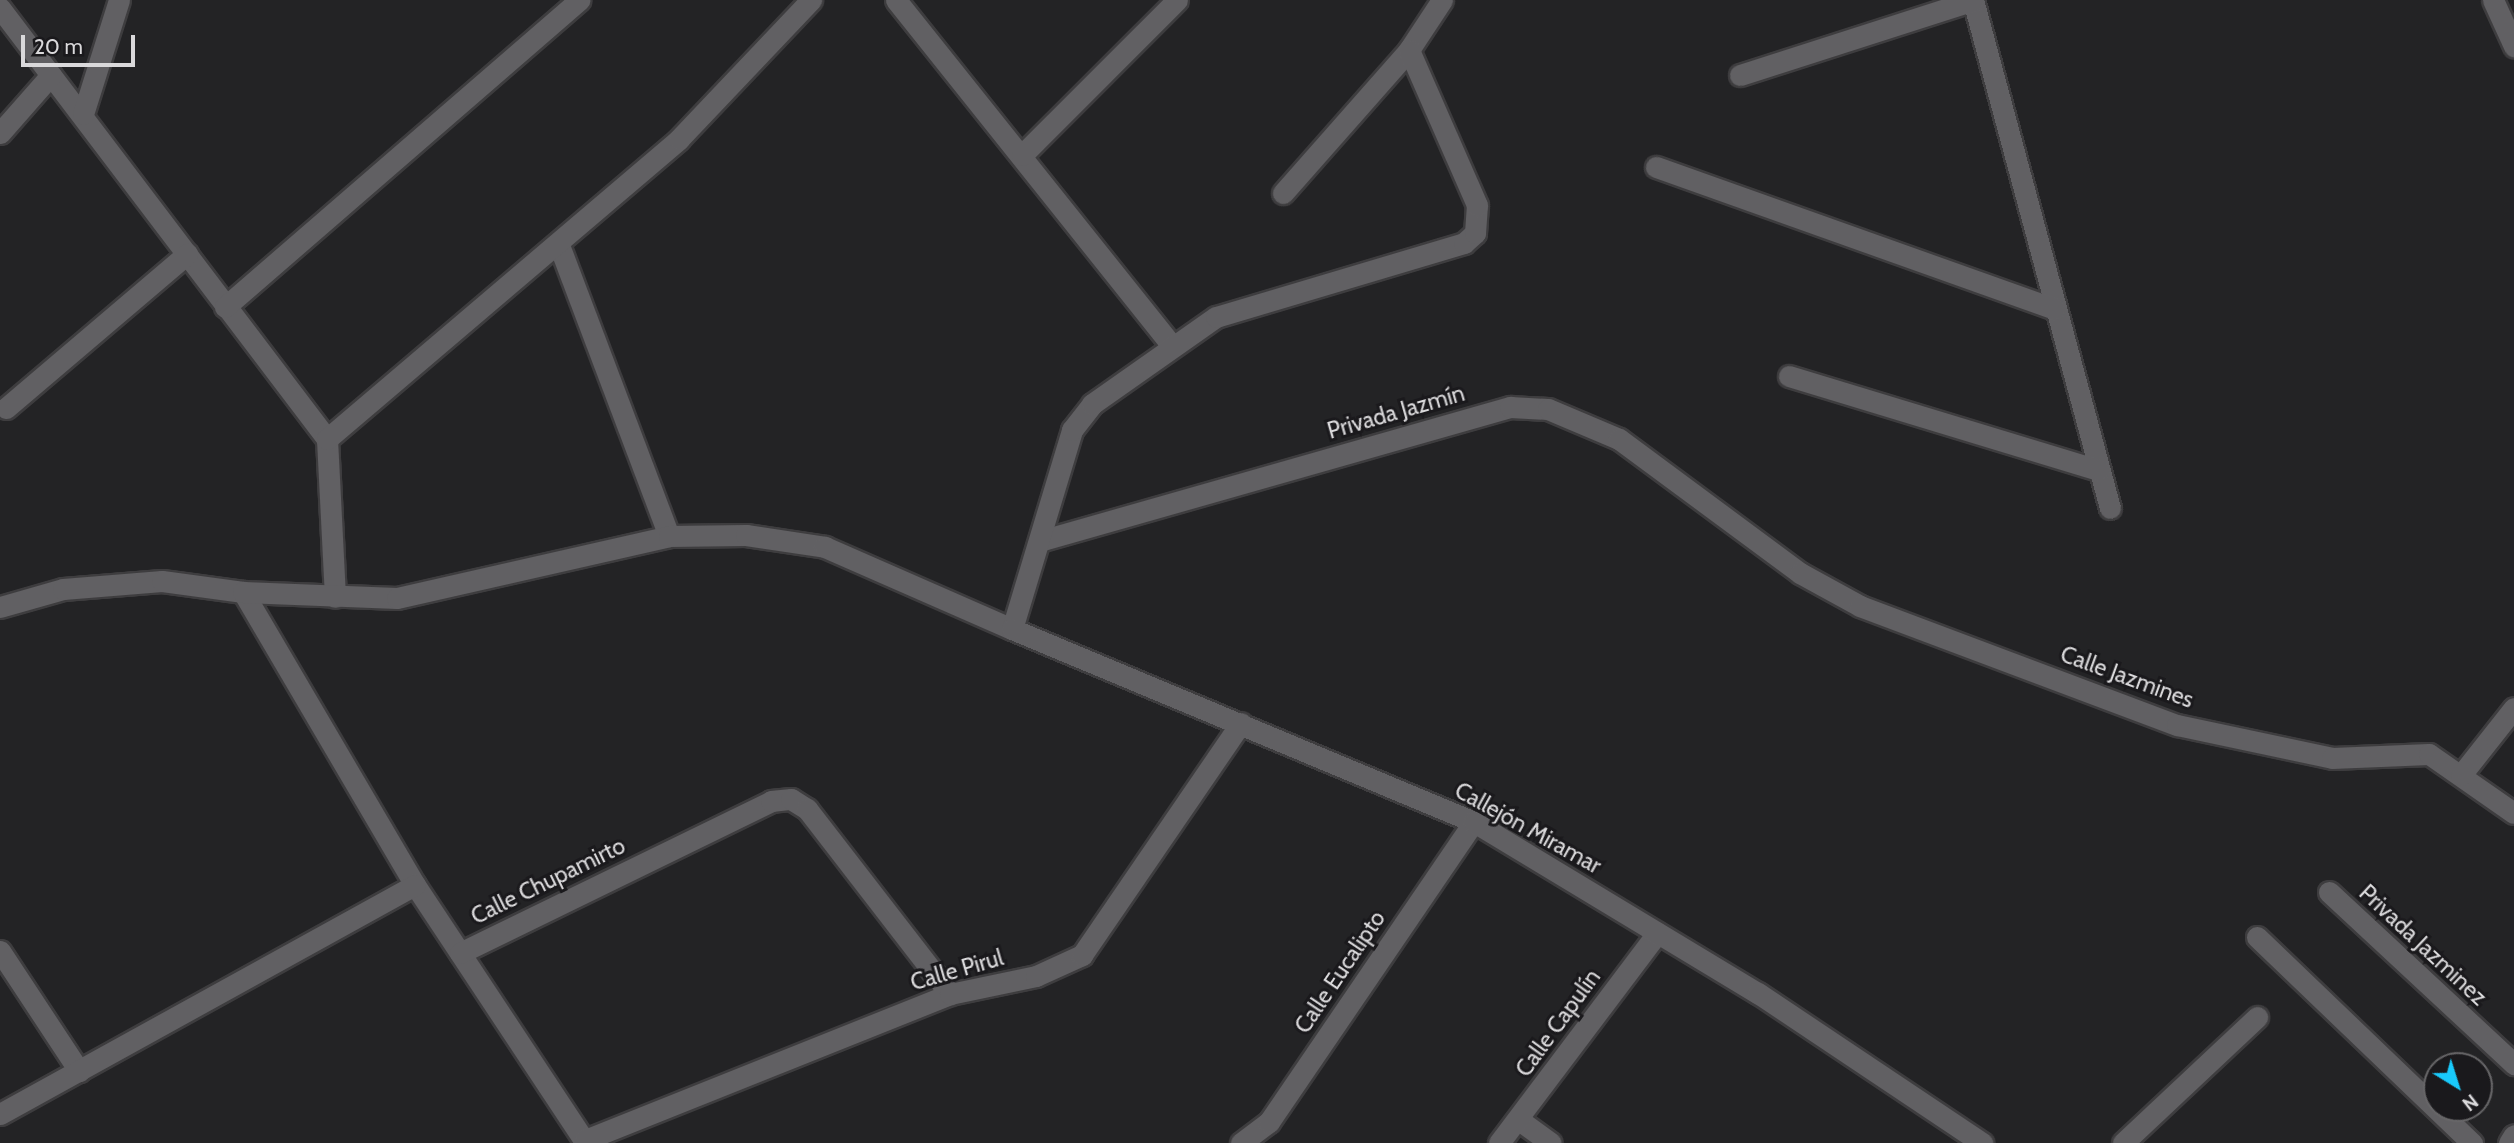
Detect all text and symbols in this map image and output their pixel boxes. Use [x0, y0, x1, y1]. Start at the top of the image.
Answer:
scale bar [24, 21, 138, 65]
text: 20 m [34, 34, 83, 59]
street label: Privada Jazmín [1324, 379, 1468, 445]
street label: Calle Jazmines [2057, 640, 2197, 714]
street label: Callejón Miramar [1450, 776, 1606, 880]
street label: Calle Chupamirto [466, 832, 630, 930]
street label: Privada Jazminez [2353, 879, 2493, 1011]
street label: Calle Eucalipto [1289, 905, 1391, 1039]
street label: Calle Pirul [907, 944, 1007, 996]
street label: Calle Capulín [1510, 964, 1606, 1082]
north arrow [2423, 1052, 2493, 1122]
text: N [2458, 1089, 2482, 1116]

